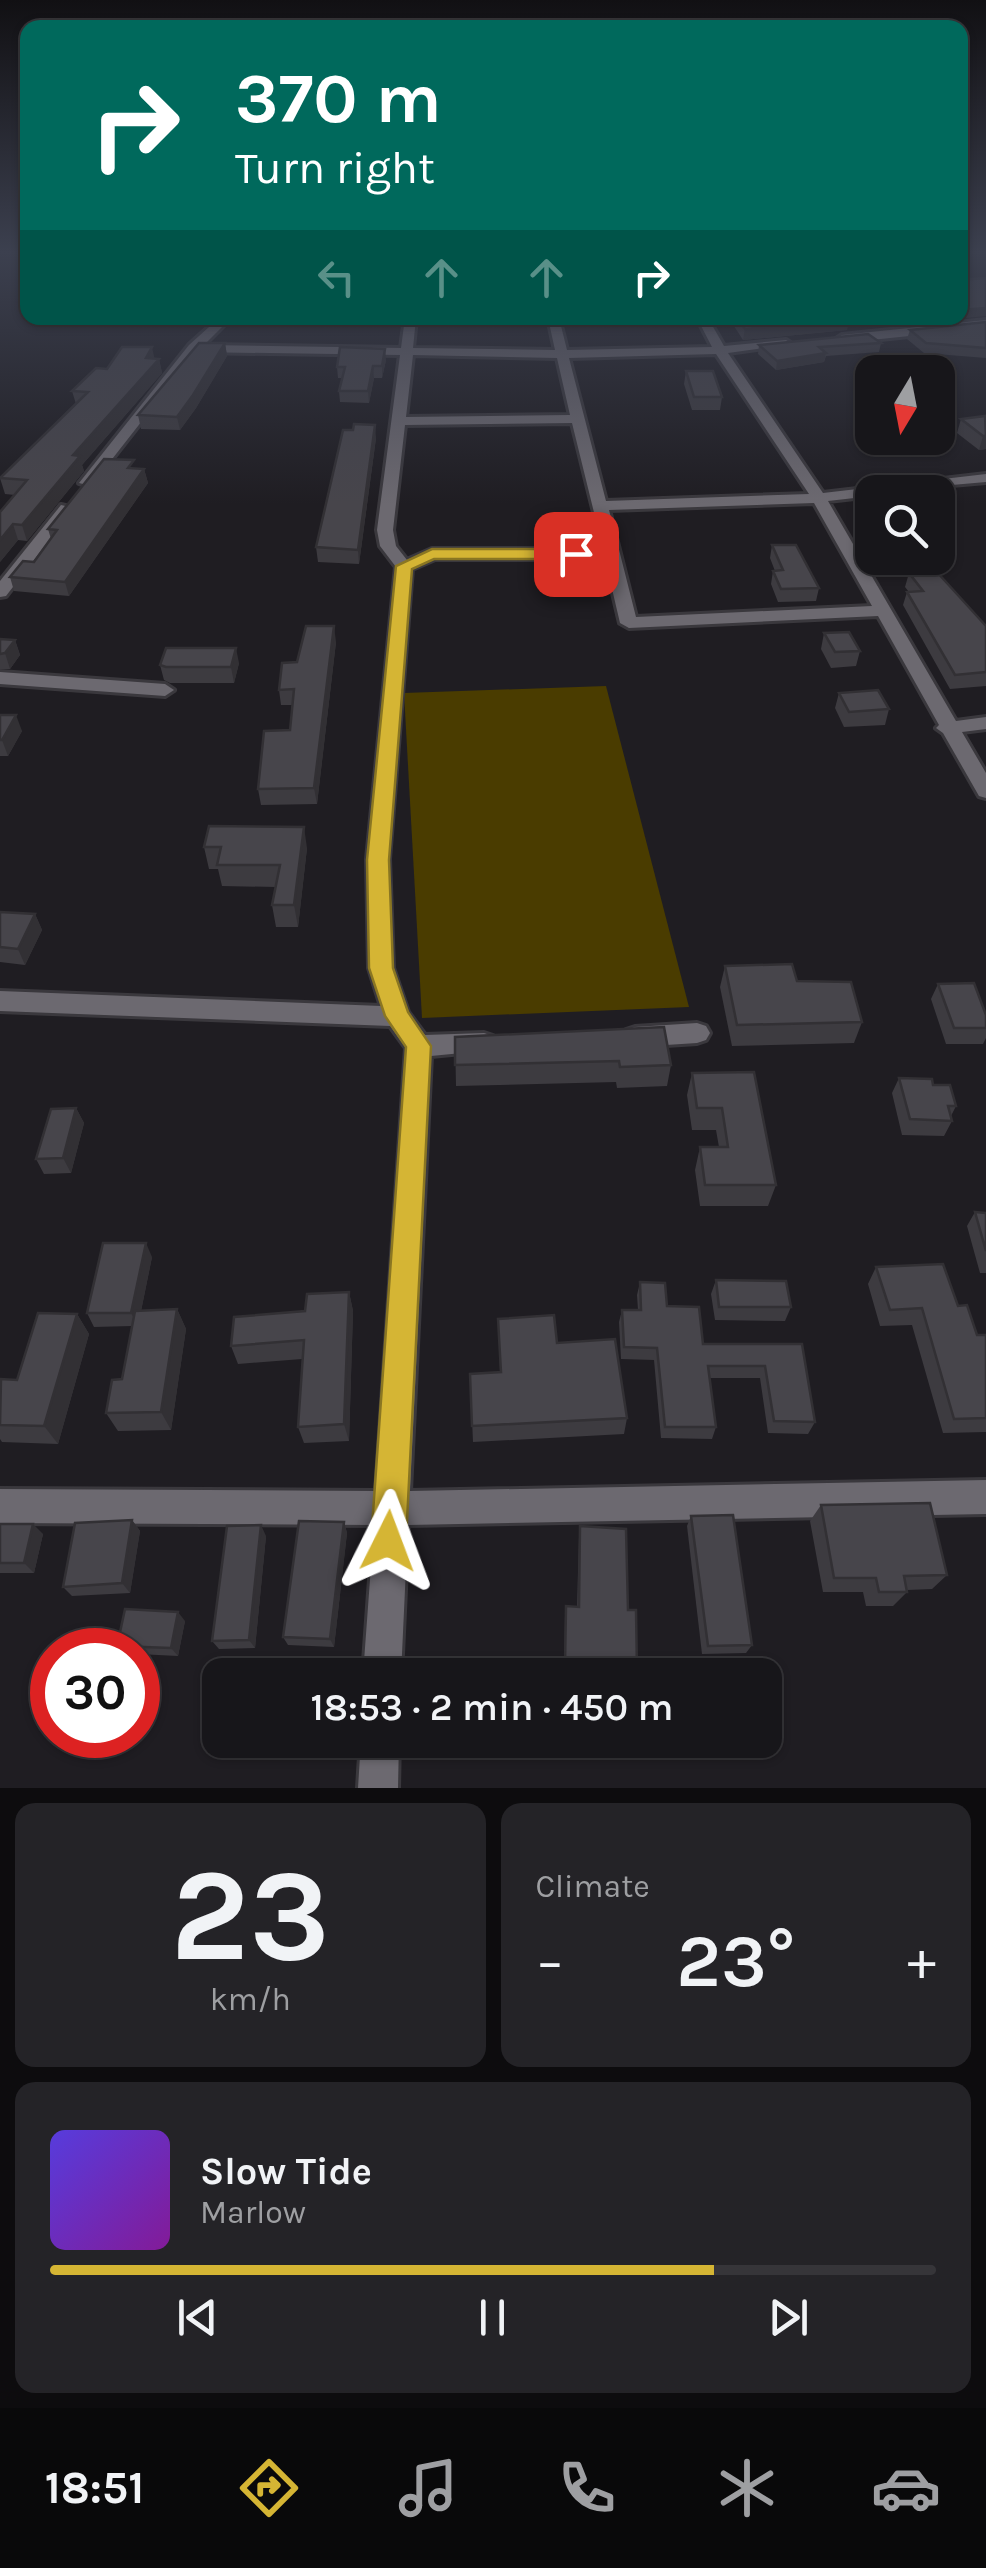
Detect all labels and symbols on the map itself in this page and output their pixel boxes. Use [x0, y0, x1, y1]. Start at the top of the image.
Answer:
north arrow [855, 355, 955, 455]
pin [534, 512, 619, 597]
position arrow [336, 1489, 440, 1593]
speed limit sign: 30 [30, 1628, 160, 1758]

